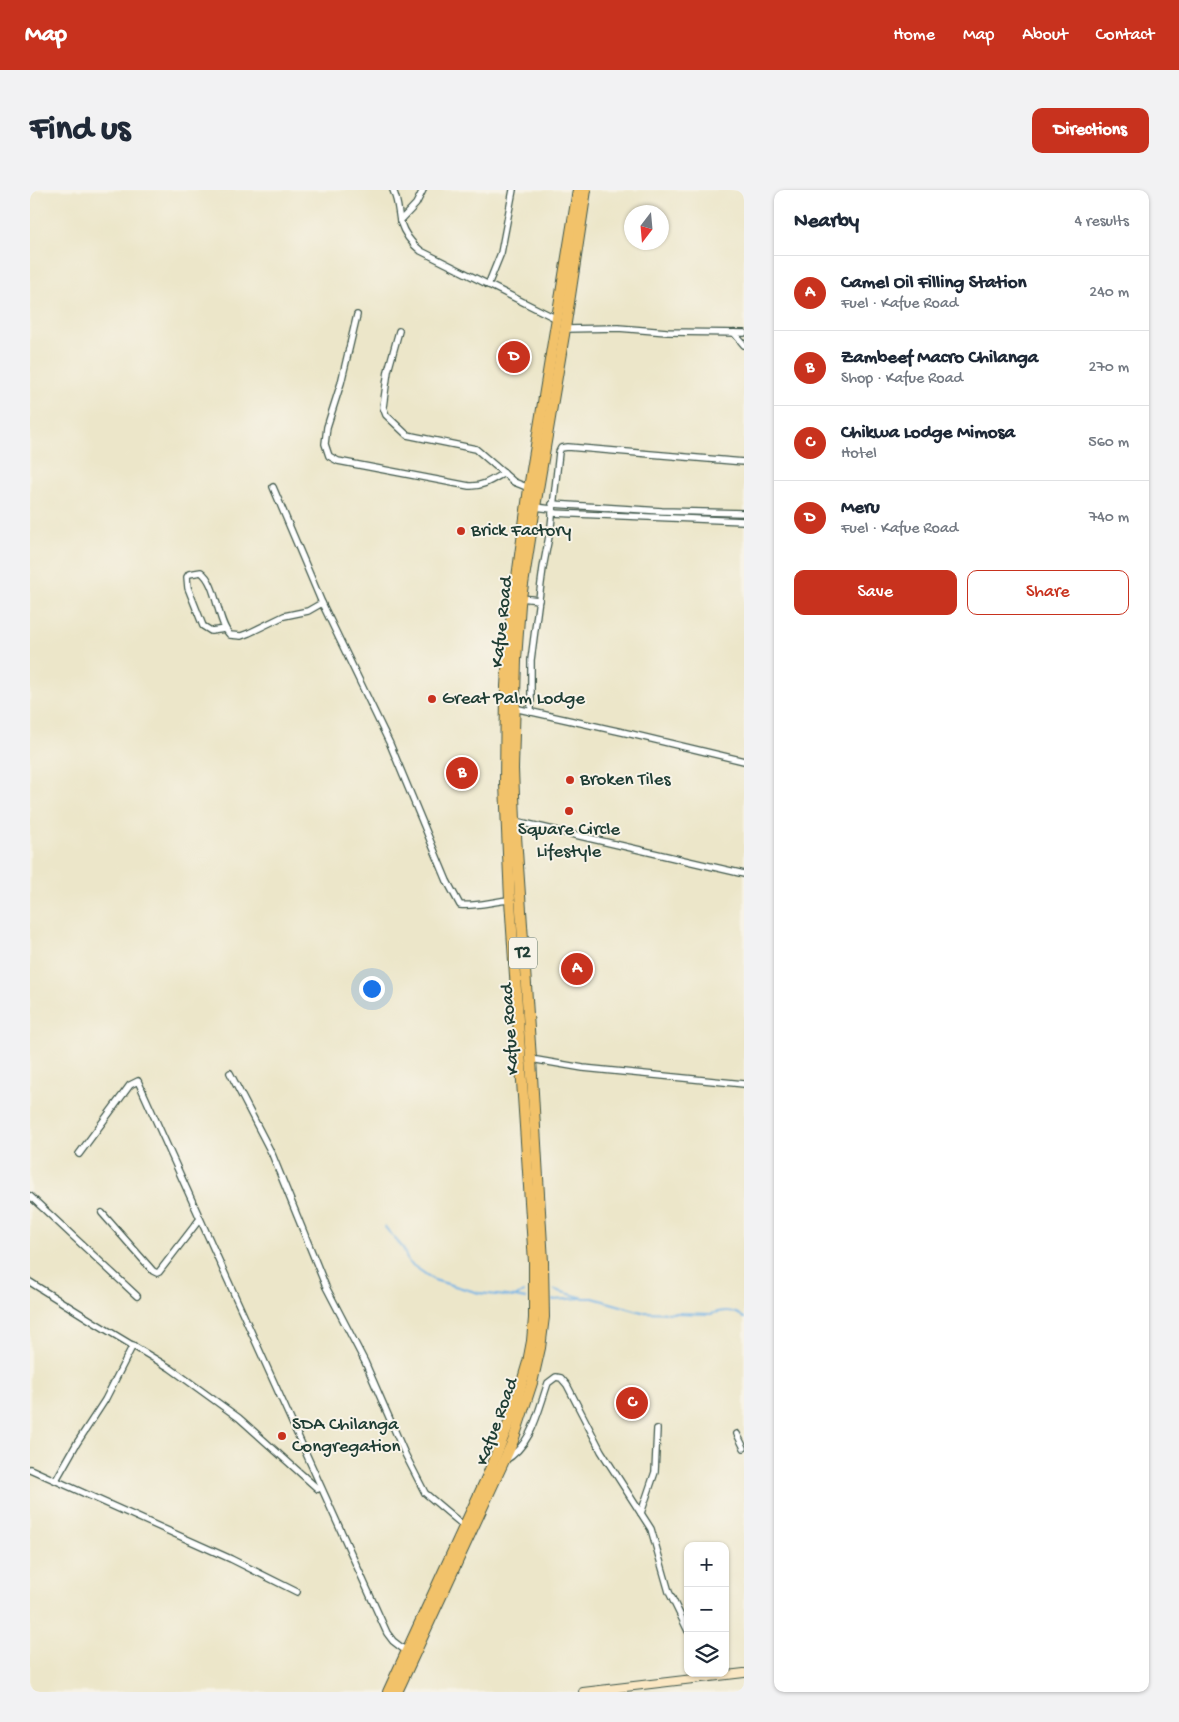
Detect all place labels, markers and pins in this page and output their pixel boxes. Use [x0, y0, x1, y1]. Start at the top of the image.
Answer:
pin: D [498, 338, 530, 376]
place label: Brick Factory [470, 520, 572, 543]
marker: Brick Factory [455, 525, 467, 537]
place label: Great Palm Lodge [442, 688, 585, 711]
marker: Great Palm Lodge [426, 693, 438, 705]
pin: B [446, 754, 478, 792]
place label: Broken Tiles [579, 769, 672, 792]
marker: Broken Tiles [564, 774, 576, 786]
marker: Square Circle Lifestyle [563, 805, 575, 817]
place label: Square Circle Lifestyle [518, 819, 620, 864]
pin: A [561, 950, 593, 988]
pin: C [616, 1384, 648, 1422]
place label: SDA Chilanga Congregation [292, 1414, 401, 1459]
marker: SDA Chilanga Congregation [276, 1430, 288, 1442]

